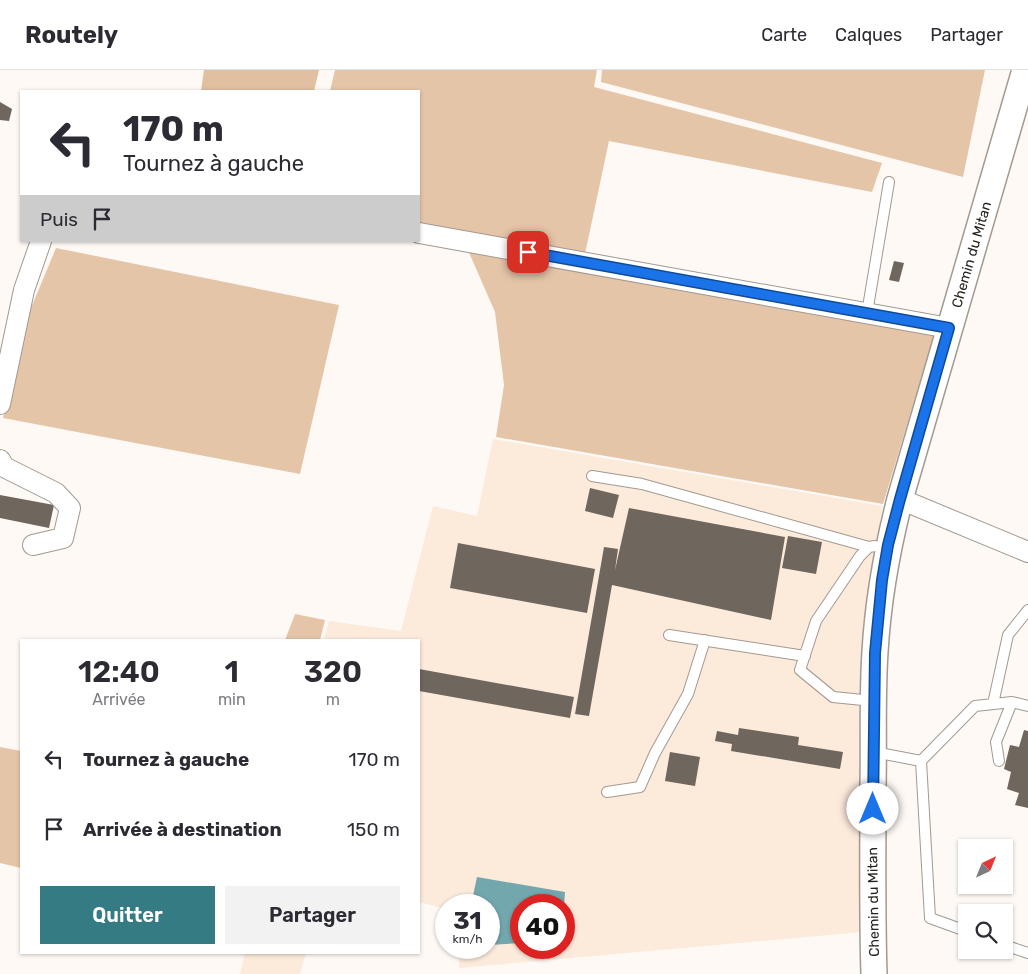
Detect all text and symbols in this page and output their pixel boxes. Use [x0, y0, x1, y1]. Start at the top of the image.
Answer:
text: Routely [25, 21, 118, 49]
text: Carte [761, 24, 807, 46]
text: Calques [835, 24, 902, 46]
text: Partager [930, 24, 1003, 46]
text: 170 m [123, 108, 224, 150]
icon: left [40, 110, 105, 175]
text: Tournez à gauche [123, 150, 304, 177]
street label: Chemin du Mitan [948, 199, 995, 310]
icon: arrive [88, 205, 116, 233]
text: Puis [40, 208, 78, 231]
pin [507, 231, 549, 273]
icon: arrive [514, 238, 542, 266]
text: 12:40 [78, 654, 160, 690]
text: 1 [225, 654, 239, 690]
text: 320 [304, 654, 362, 690]
text: Arrivée [92, 690, 146, 709]
text: min [218, 690, 246, 709]
text: m [326, 690, 340, 709]
icon: left [40, 745, 68, 773]
text: Tournez à gauche [83, 748, 249, 771]
text: 170 m [349, 748, 400, 771]
position arrow [846, 782, 898, 834]
icon: arrive [40, 815, 68, 843]
text: Arrivée à destination [83, 818, 282, 841]
text: 150 m [347, 818, 400, 841]
north arrow [958, 839, 1012, 894]
map controls [958, 839, 1013, 959]
street label: Chemin du Mitan [864, 847, 883, 957]
button: Quitter [40, 886, 215, 944]
button: Partager [225, 886, 400, 944]
speed limit sign: 40 [510, 894, 575, 959]
button: search [958, 904, 1013, 959]
text: 31 [453, 906, 482, 935]
text: km/h [453, 932, 482, 946]

